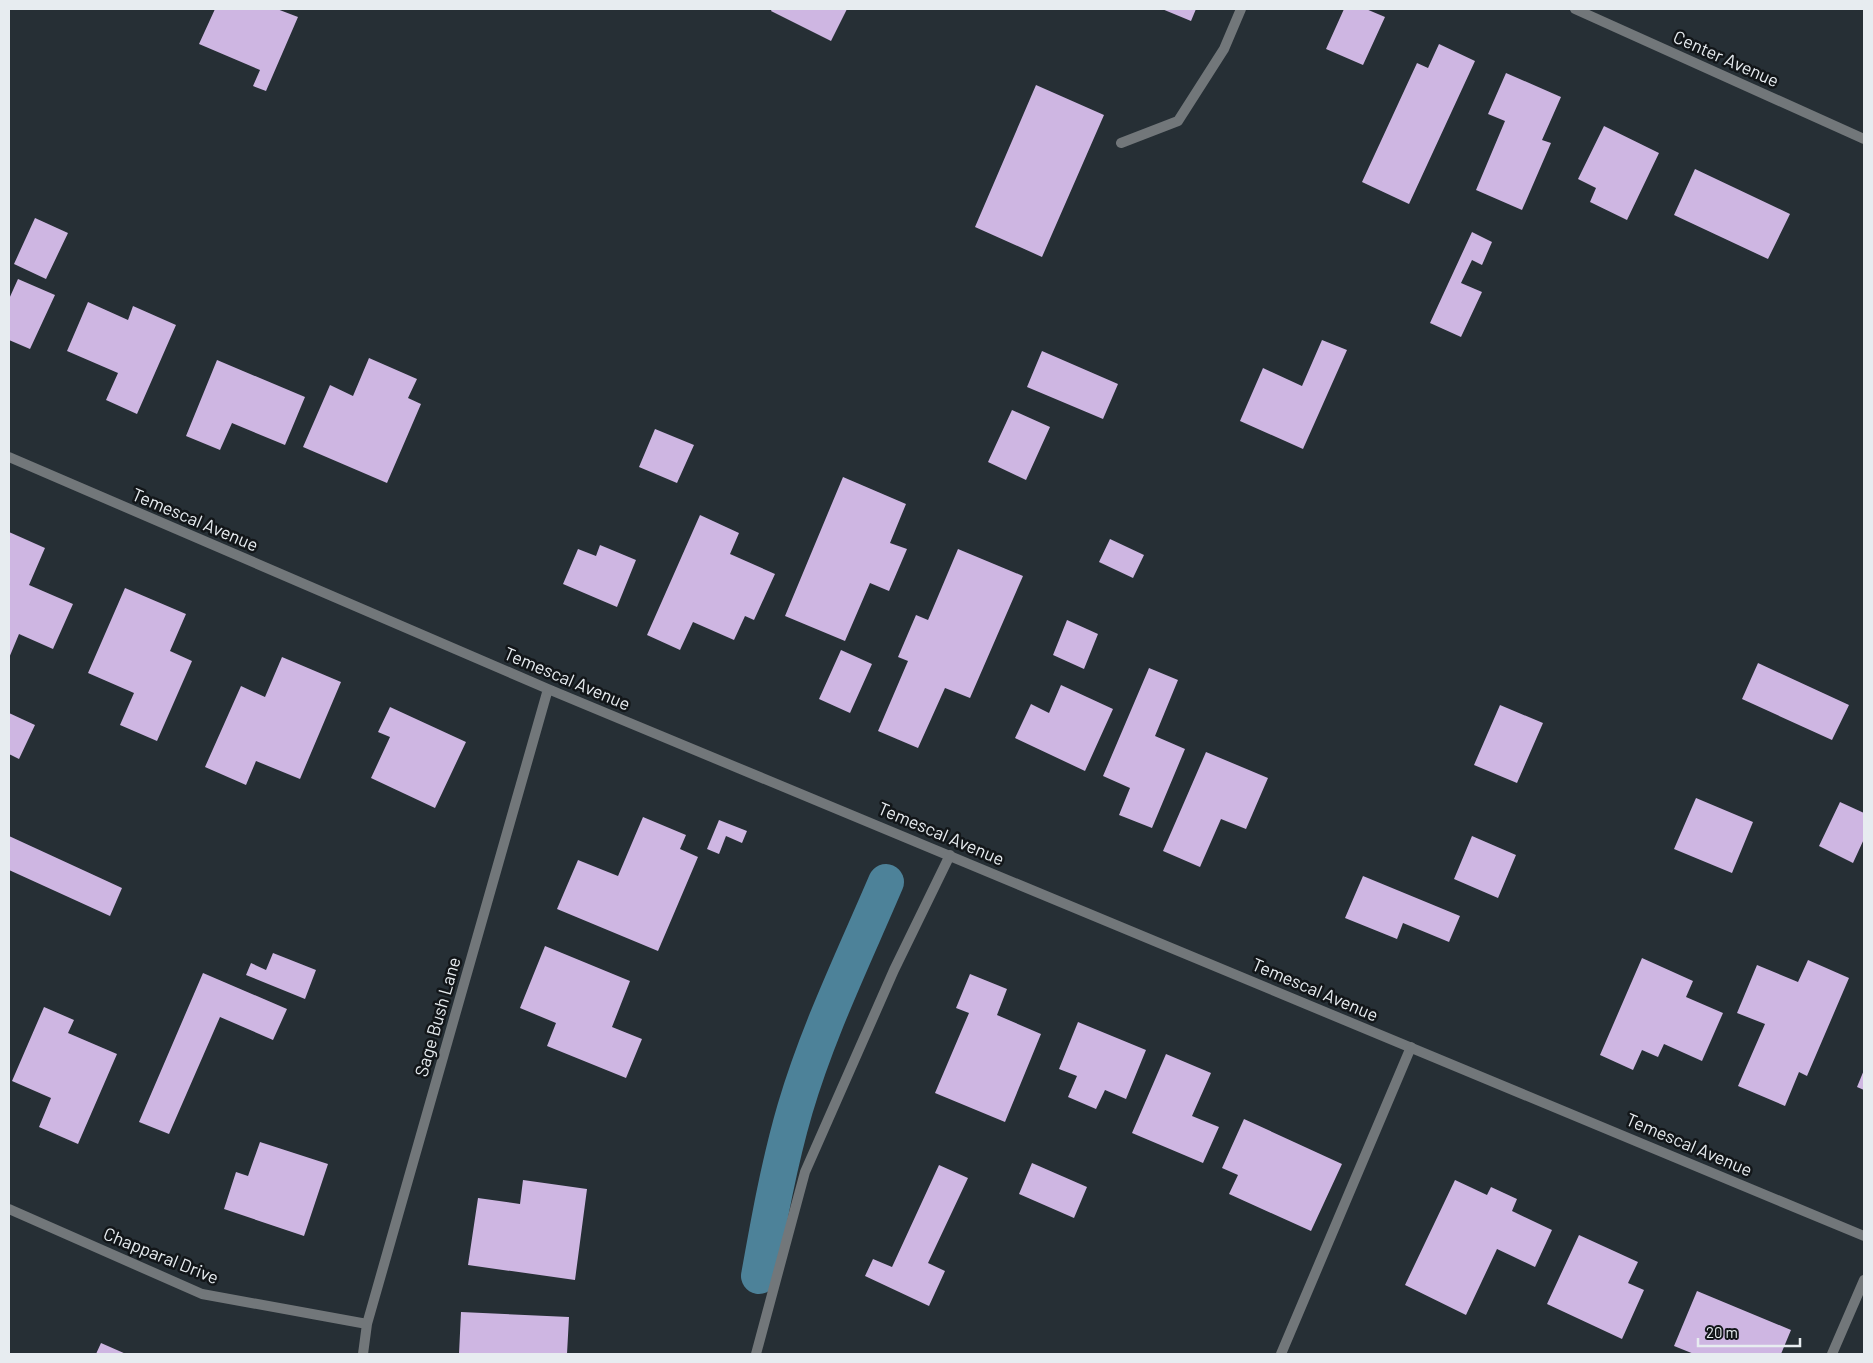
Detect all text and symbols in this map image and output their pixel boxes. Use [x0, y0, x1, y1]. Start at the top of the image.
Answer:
street label: Center Avenue [1670, 25, 1783, 91]
street label: Temescal Avenue [129, 483, 262, 556]
street label: Temescal Avenue [501, 642, 634, 715]
street label: Temescal Avenue [875, 797, 1008, 870]
street label: Temescal Avenue [1249, 953, 1382, 1026]
street label: Sage Bush Lane [409, 954, 465, 1079]
street label: Temescal Avenue [1623, 1108, 1756, 1181]
street label: Chapparal Drive [100, 1222, 222, 1288]
scale bar [1698, 1316, 1800, 1348]
text: 20 m [1706, 1323, 1738, 1341]

